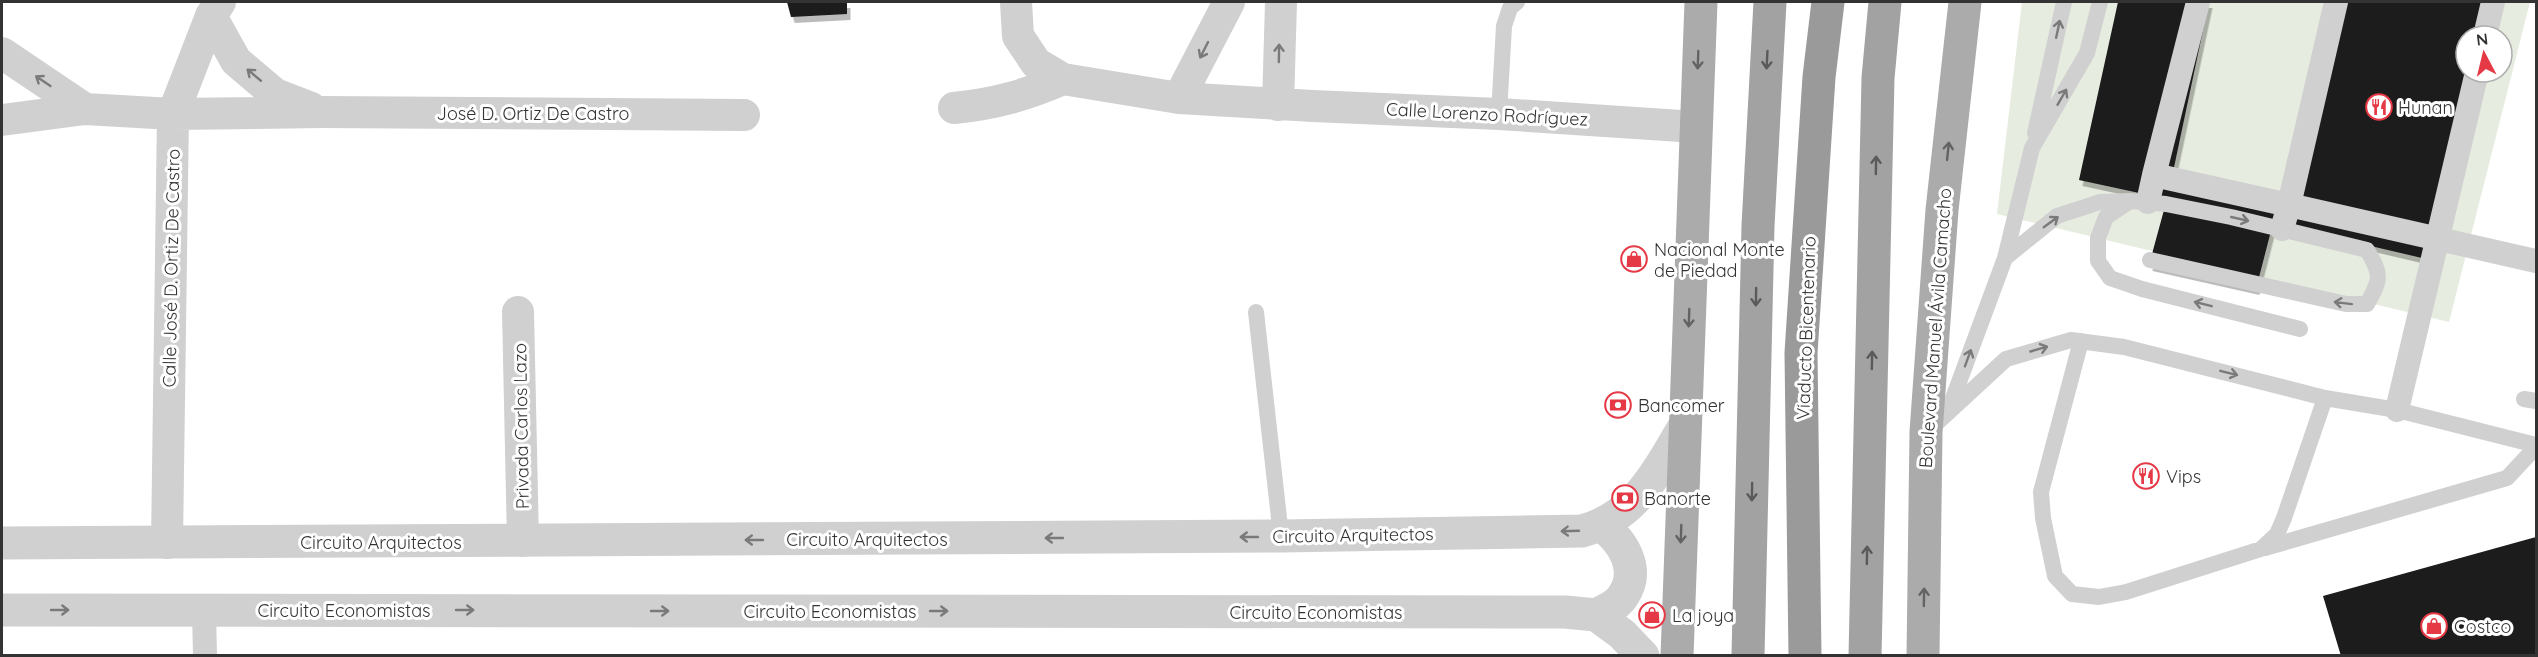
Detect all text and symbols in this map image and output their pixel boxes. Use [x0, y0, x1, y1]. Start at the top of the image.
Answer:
one-way arrow [2052, 20, 2064, 39]
north arrow [2454, 24, 2514, 84]
text: N [2475, 28, 2489, 50]
one-way arrow [1198, 41, 1210, 58]
one-way arrow [1274, 44, 1285, 64]
one-way arrow [1693, 49, 1704, 69]
one-way arrow [1761, 49, 1772, 69]
one-way arrow [246, 69, 262, 82]
one-way arrow [36, 75, 52, 87]
one-way arrow [2056, 89, 2068, 106]
restaurant icon: Hunan [2364, 92, 2394, 122]
place label: Hunan [2398, 96, 2453, 119]
street label: Calle Lorenzo Rodríguez [1385, 97, 1589, 131]
street label: José D. Ortiz De Castro [437, 102, 629, 125]
one-way arrow [1943, 142, 1954, 161]
street label: Calle José D. Ortiz De Castro [157, 148, 185, 388]
one-way arrow [1870, 156, 1882, 176]
street label: Boulevard Manuel Ávila Camacho [1914, 187, 1956, 469]
one-way arrow [2230, 213, 2249, 225]
one-way arrow [2042, 216, 2058, 228]
street label: Viaducto Bicentenario [1791, 236, 1821, 420]
place label: Nacional Monte de Piedad [1654, 238, 1785, 282]
shop icon: Nacional Monte de Piedad [1619, 244, 1649, 274]
one-way arrow [1750, 286, 1762, 306]
one-way arrow [2333, 297, 2353, 308]
one-way arrow [2194, 298, 2213, 309]
one-way arrow [1683, 307, 1694, 327]
street label: Privada Carlos Lazo [508, 343, 534, 509]
one-way arrow [2029, 343, 2048, 354]
one-way arrow [1963, 349, 1974, 368]
one-way arrow [1866, 351, 1877, 371]
one-way arrow [2219, 368, 2238, 380]
bank icon: Bancomer [1603, 390, 1633, 420]
place label: Bancomer [1638, 394, 1725, 417]
restaurant icon: Vips [2131, 461, 2161, 491]
place label: Vips [2166, 465, 2201, 488]
one-way arrow [1746, 481, 1757, 501]
bank icon: Banorte [1610, 483, 1640, 513]
place label: Banorte [1644, 487, 1711, 510]
street label: Circuito Arquitectos [1272, 522, 1434, 548]
one-way arrow [1675, 523, 1687, 543]
one-way arrow [1560, 525, 1580, 537]
street label: Circuito Arquitectos [786, 528, 948, 551]
street label: Circuito Arquitectos [300, 531, 462, 554]
one-way arrow [1239, 531, 1259, 543]
one-way arrow [1044, 532, 1064, 544]
one-way arrow [744, 534, 764, 545]
one-way arrow [1861, 546, 1873, 566]
one-way arrow [1918, 588, 1929, 608]
street label: Circuito Economistas [257, 599, 431, 622]
street label: Circuito Economistas [743, 600, 917, 623]
shop icon: La joya [1637, 600, 1667, 630]
street label: Circuito Economistas [1229, 601, 1403, 624]
one-way arrow [49, 604, 69, 616]
one-way arrow [454, 604, 474, 616]
place label: La joya [1672, 604, 1734, 627]
one-way arrow [649, 605, 669, 617]
one-way arrow [928, 605, 948, 617]
shop icon: Costco [2419, 611, 2449, 641]
place label: Costco [2454, 615, 2511, 638]

